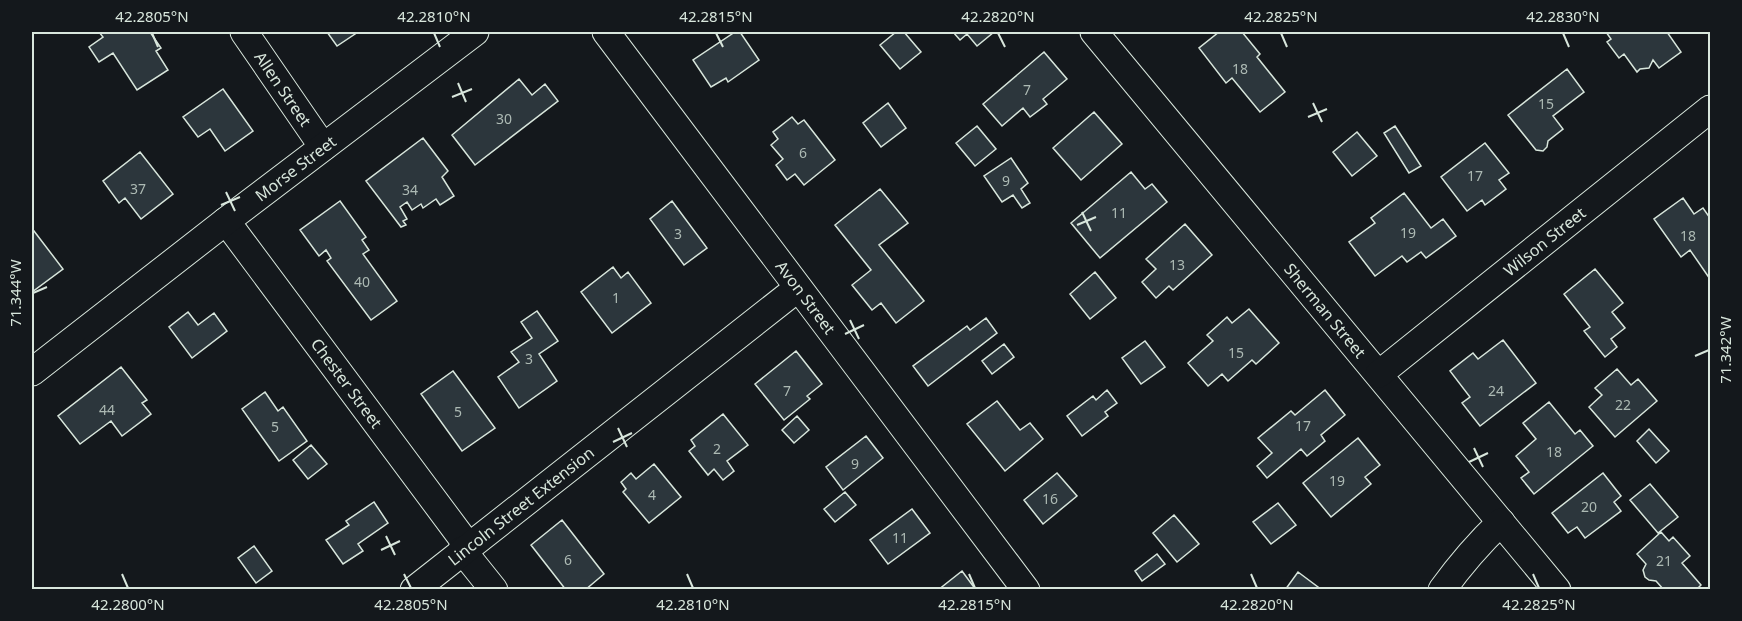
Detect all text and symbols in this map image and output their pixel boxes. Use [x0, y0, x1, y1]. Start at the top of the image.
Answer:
text: 42.2805°N [115, 6, 189, 26]
text: 42.2810°N [397, 6, 471, 26]
text: 42.2815°N [679, 6, 753, 26]
text: 42.2820°N [961, 6, 1035, 26]
text: 42.2825°N [1244, 6, 1318, 26]
text: 42.2830°N [1526, 6, 1600, 26]
street label: Allen Street [250, 47, 317, 131]
house number: 18 [1232, 59, 1248, 78]
house number: 7 [1023, 80, 1031, 99]
house number: 15 [1538, 94, 1554, 113]
house number: 30 [496, 109, 512, 128]
street label: Morse Street [250, 130, 341, 206]
house number: 6 [799, 143, 807, 162]
house number: 17 [1467, 166, 1483, 185]
house number: 9 [1002, 171, 1010, 190]
house number: 37 [130, 179, 146, 198]
house number: 34 [402, 180, 418, 199]
street label: Wilson Street [1499, 202, 1590, 281]
house number: 11 [1111, 203, 1127, 222]
house number: 19 [1400, 223, 1416, 242]
house number: 3 [674, 224, 682, 243]
house number: 18 [1680, 226, 1696, 245]
house number: 13 [1169, 255, 1185, 274]
street label: Avon Street [771, 256, 841, 339]
text: 71.344°W [5, 259, 25, 327]
street label: Sherman Street [1279, 259, 1371, 363]
house number: 40 [354, 272, 370, 291]
house number: 1 [612, 288, 620, 307]
text: 71.342°W [1715, 316, 1735, 384]
street label: Chester Street [306, 334, 388, 433]
house number: 15 [1228, 343, 1244, 362]
house number: 3 [525, 349, 533, 368]
house number: 7 [783, 381, 791, 400]
house number: 24 [1488, 381, 1504, 400]
house number: 22 [1615, 395, 1631, 414]
house number: 44 [99, 400, 115, 419]
house number: 5 [454, 402, 462, 421]
house number: 17 [1295, 416, 1311, 435]
house number: 5 [271, 417, 279, 436]
house number: 2 [713, 439, 721, 458]
street label: Lincoln Street Extension [443, 442, 599, 570]
house number: 18 [1546, 442, 1562, 461]
house number: 9 [851, 454, 859, 473]
house number: 19 [1329, 471, 1345, 490]
house number: 4 [648, 485, 656, 504]
house number: 16 [1042, 489, 1058, 508]
house number: 20 [1581, 497, 1597, 516]
house number: 11 [892, 528, 908, 547]
house number: 6 [564, 550, 572, 569]
house number: 21 [1656, 551, 1672, 570]
text: 42.2800°N [91, 594, 165, 614]
text: 42.2805°N [374, 594, 448, 614]
text: 42.2810°N [656, 594, 730, 614]
text: 42.2815°N [938, 594, 1012, 614]
text: 42.2820°N [1220, 594, 1294, 614]
text: 42.2825°N [1502, 594, 1576, 614]

